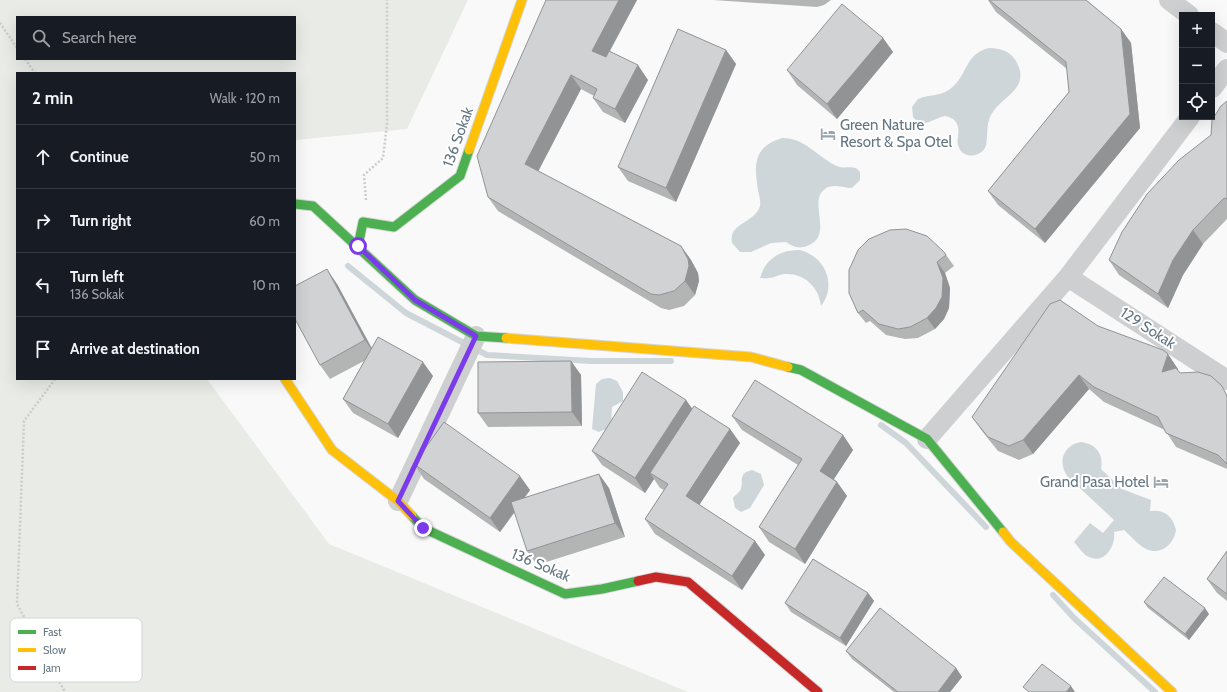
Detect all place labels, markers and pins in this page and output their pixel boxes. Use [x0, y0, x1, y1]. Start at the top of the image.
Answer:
place label: Green Nature Resort & Spa Otel [840, 116, 952, 151]
hotel icon: Green Nature Resort & Spa Otel [819, 125, 837, 143]
place label: Grand Pasa Hotel [1040, 473, 1149, 491]
hotel icon: Grand Pasa Hotel [1152, 473, 1170, 491]

